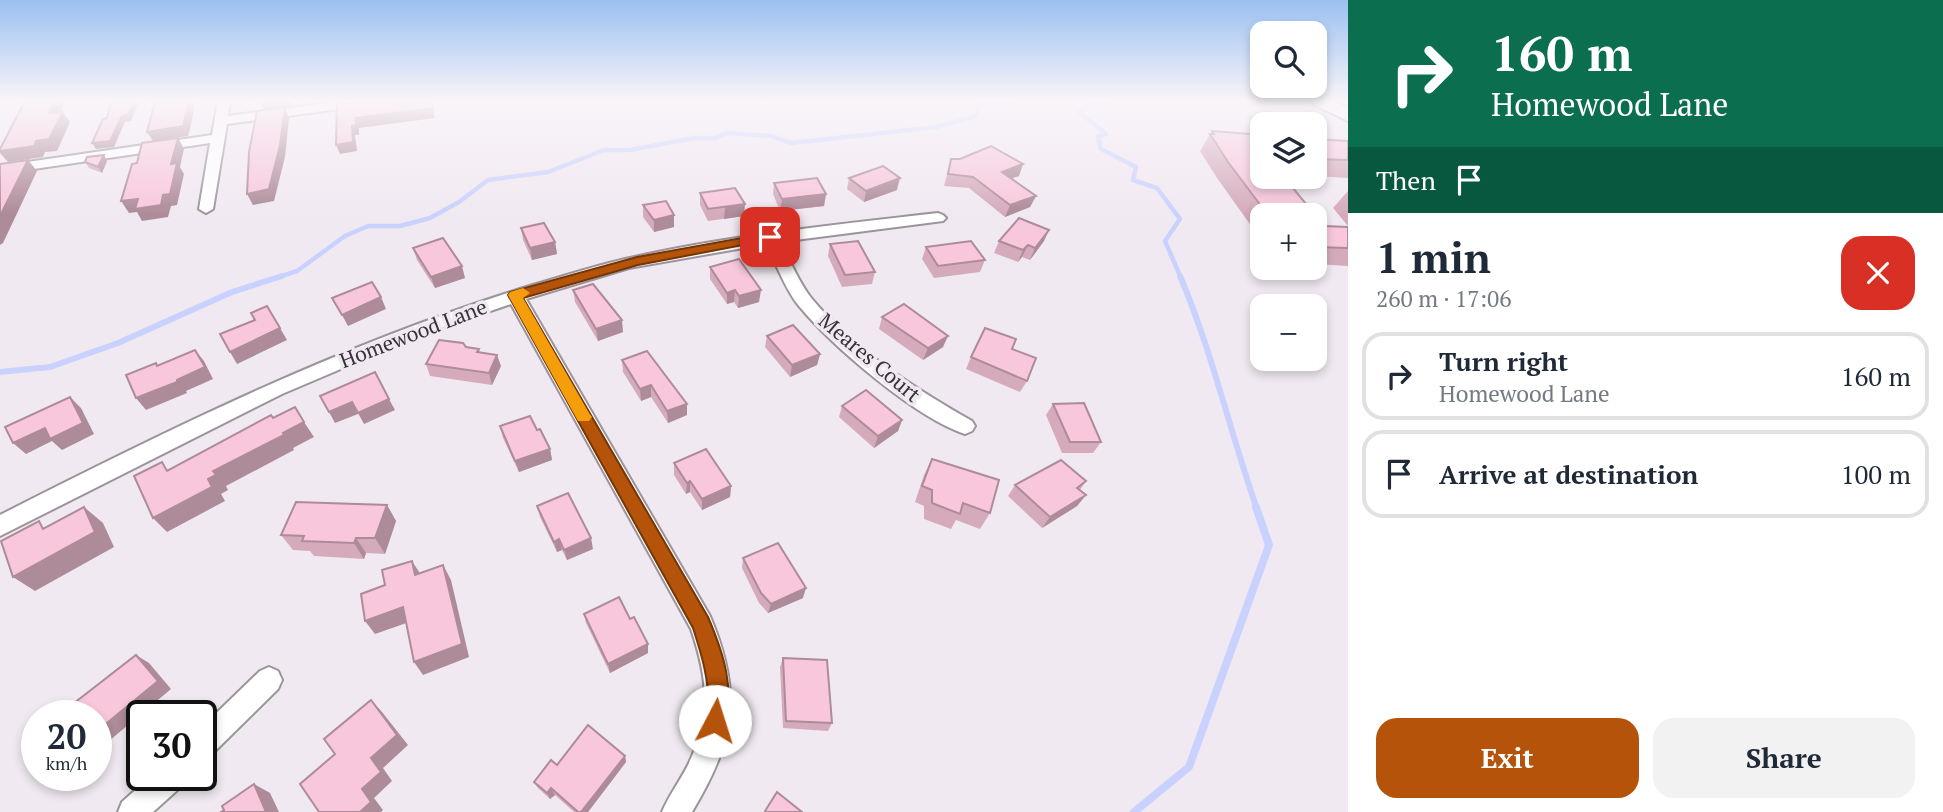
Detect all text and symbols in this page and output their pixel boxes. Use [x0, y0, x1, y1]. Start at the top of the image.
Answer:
text: 160 m [1491, 20, 1633, 85]
map controls [1250, 21, 1327, 371]
button: search [1250, 21, 1327, 98]
icon: right [1376, 28, 1467, 119]
text: Homewood Lane [1491, 83, 1728, 125]
button: layers [1250, 112, 1327, 189]
icon: arrive [1450, 161, 1488, 199]
text: Then [1376, 163, 1436, 197]
button: + [1250, 203, 1327, 280]
pin [740, 207, 800, 267]
icon: arrive [751, 218, 789, 256]
text: 1 min [1376, 229, 1491, 285]
button: close [1841, 236, 1915, 310]
text: 260 m · 17:06 [1376, 283, 1511, 314]
street label: Homewood Lane [335, 292, 491, 374]
button: − [1250, 294, 1327, 371]
street label: Meares Court [813, 306, 927, 408]
text: Turn right [1439, 344, 1568, 378]
icon: right [1380, 357, 1418, 395]
text: 160 m [1841, 359, 1911, 393]
text: Homewood Lane [1439, 378, 1610, 409]
icon: arrive [1380, 455, 1418, 493]
text: Arrive at destination [1439, 457, 1698, 491]
text: 100 m [1841, 457, 1911, 491]
position arrow [678, 684, 752, 758]
speed limit sign: 30 [126, 700, 217, 791]
text: 20 [47, 713, 86, 759]
button: Exit [1376, 718, 1639, 798]
button: Share [1653, 718, 1915, 798]
text: km/h [46, 751, 87, 775]

